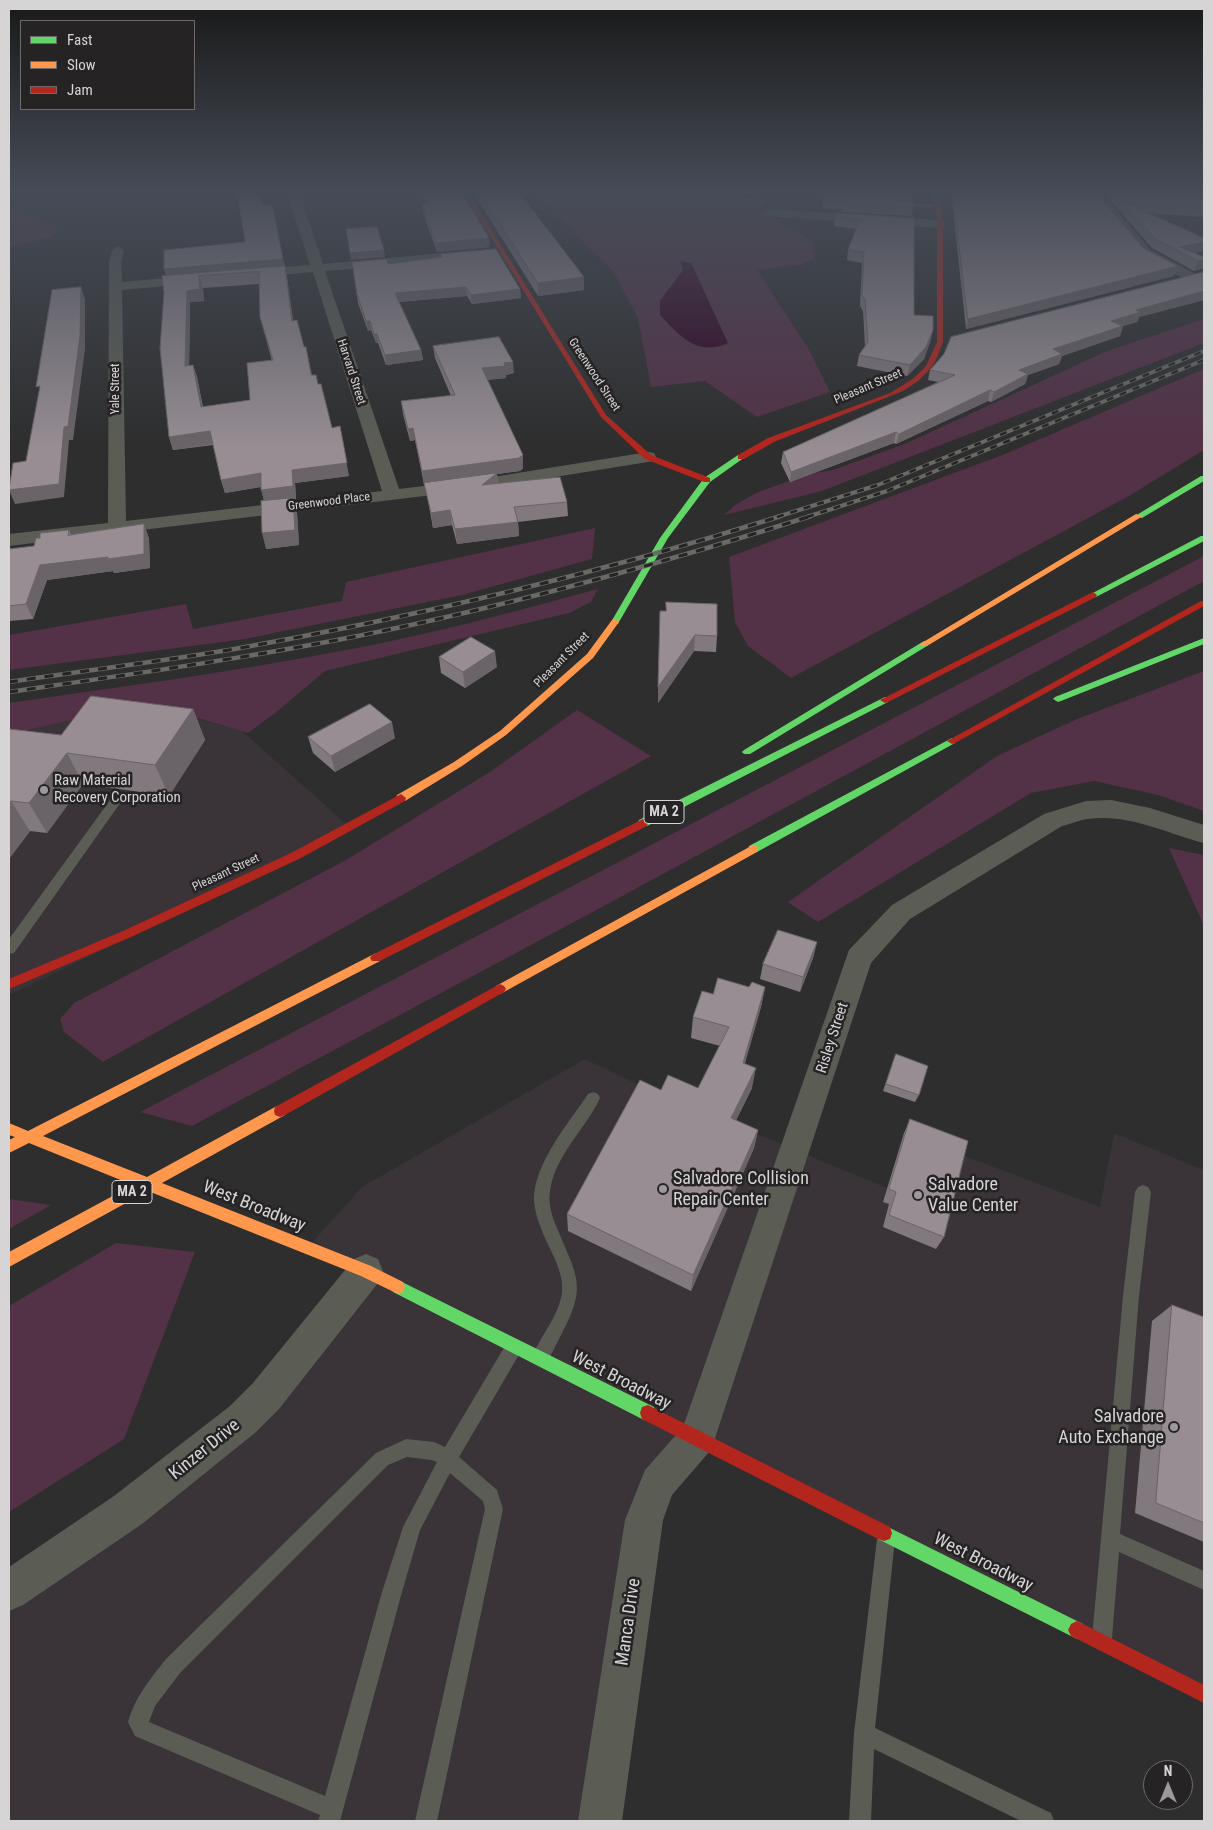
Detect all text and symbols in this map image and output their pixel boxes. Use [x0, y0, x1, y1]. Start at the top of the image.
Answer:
legend [20, 20, 195, 110]
text: Fast [67, 31, 92, 49]
text: Slow [67, 56, 96, 74]
text: Jam [67, 81, 93, 99]
street label: Greenwood Street [565, 336, 623, 414]
street label: Harvard Street [334, 337, 368, 407]
street label: Yale Street [109, 364, 123, 414]
street label: Pleasant Street [832, 366, 904, 408]
street label: Greenwood Place [287, 490, 371, 514]
street label: Pleasant Street [531, 629, 593, 691]
place label: Raw Material Recovery Corporation [54, 772, 181, 807]
marker: Raw Material Recovery Corporation [38, 784, 50, 796]
road number: MA 2 [644, 800, 684, 824]
street label: Pleasant Street [190, 851, 262, 895]
street label: Risley Street [813, 1000, 853, 1076]
place label: Salvadore Collision Repair Center [673, 1168, 809, 1210]
place label: Salvadore Value Center [928, 1174, 1018, 1216]
street label: West Broadway [199, 1177, 309, 1237]
road number: MA 2 [112, 1180, 152, 1204]
marker: Salvadore Collision Repair Center [657, 1183, 669, 1195]
marker: Salvadore Value Center [912, 1189, 924, 1201]
street label: West Broadway [568, 1347, 674, 1415]
place label: Salvadore Auto Exchange [1058, 1406, 1164, 1448]
street label: Kinzer Drive [165, 1415, 245, 1485]
marker: Salvadore Auto Exchange [1168, 1421, 1180, 1433]
street label: West Broadway [930, 1529, 1036, 1597]
street label: Manca Drive [612, 1577, 646, 1667]
north arrow [1143, 1760, 1193, 1810]
text: N [1164, 1763, 1172, 1779]

